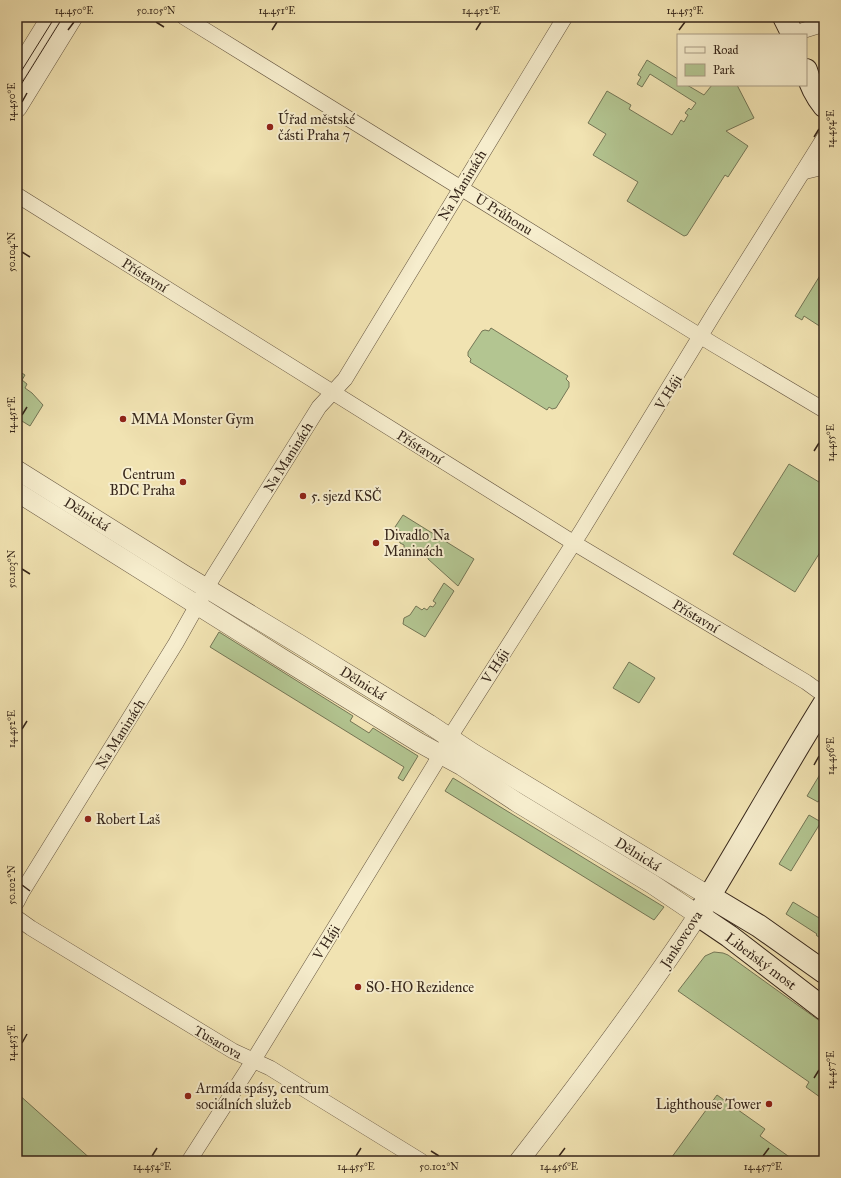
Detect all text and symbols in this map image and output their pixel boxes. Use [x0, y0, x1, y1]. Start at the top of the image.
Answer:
text: 14.450°E [55, 5, 93, 17]
text: 50.105°N [136, 5, 176, 17]
text: 14.451°E [259, 5, 295, 17]
text: 14.452°E [462, 5, 500, 17]
text: 14.453°E [667, 5, 703, 17]
legend [677, 34, 807, 86]
text: Road [713, 43, 739, 57]
text: Park [713, 63, 735, 77]
text: 14.450°E [6, 83, 18, 121]
place label: Úřad městské části Praha 7 [278, 109, 355, 144]
text: 14.454°E [825, 110, 837, 148]
marker: Úřad městské části Praha 7 [265, 122, 275, 132]
street label: Na Maninách [435, 147, 490, 224]
street label: U Průhonu [472, 190, 536, 239]
text: 50.104°N [6, 232, 18, 272]
street label: Přístavní [119, 255, 172, 297]
street label: V Háji [651, 372, 686, 414]
text: 14.451°E [6, 397, 18, 433]
place label: MMA Monster Gym [131, 411, 254, 428]
marker: MMA Monster Gym [118, 414, 128, 424]
street label: Na Maninách [260, 419, 317, 495]
text: 14.455°E [825, 424, 837, 462]
street label: Přístavní [394, 427, 447, 469]
place label: Centrum BDC Praha [109, 466, 175, 499]
marker: Centrum BDC Praha [178, 477, 188, 487]
place label: 5. sjezd KSČ [311, 486, 381, 505]
marker: 5. sjezd KSČ [298, 491, 308, 501]
street label: Dělnická [61, 494, 113, 535]
place label: Divadlo Na Maninách [384, 527, 450, 560]
marker: Divadlo Na Maninách [371, 538, 381, 548]
text: 50.103°N [6, 549, 18, 588]
street label: Přístavní [669, 596, 723, 637]
street label: V Háji [477, 646, 513, 688]
street label: Dělnická [337, 663, 389, 704]
street label: Na Maninách [92, 696, 149, 772]
text: 14.452°E [6, 710, 18, 748]
text: 14.456°E [825, 737, 837, 775]
place label: Robert Laš [96, 811, 160, 828]
marker: Robert Laš [83, 814, 93, 824]
street label: Dělnická [612, 834, 664, 875]
text: 50.102°N [6, 865, 18, 905]
street label: Jankovcova [656, 908, 707, 973]
street label: V Háji [309, 922, 344, 964]
street label: Libeňský most [722, 929, 800, 994]
place label: SO-HO Rezidence [366, 979, 474, 996]
marker: SO-HO Rezidence [353, 982, 363, 992]
street label: Tusarova [191, 1022, 245, 1063]
text: 14.453°E [6, 1025, 18, 1061]
text: 14.457°E [825, 1051, 837, 1089]
place label: Armáda spásy, centrum sociálních služeb [195, 1080, 329, 1113]
marker: Armáda spásy, centrum sociálních služeb [183, 1091, 193, 1101]
place label: Lighthouse Tower [656, 1096, 762, 1113]
marker: Lighthouse Tower [764, 1099, 774, 1109]
text: 14.454°E [133, 1161, 171, 1173]
text: 14.455°E [337, 1161, 375, 1173]
text: 50.102°N [419, 1161, 459, 1173]
text: 14.456°E [540, 1161, 578, 1173]
text: 14.457°E [744, 1161, 782, 1173]

